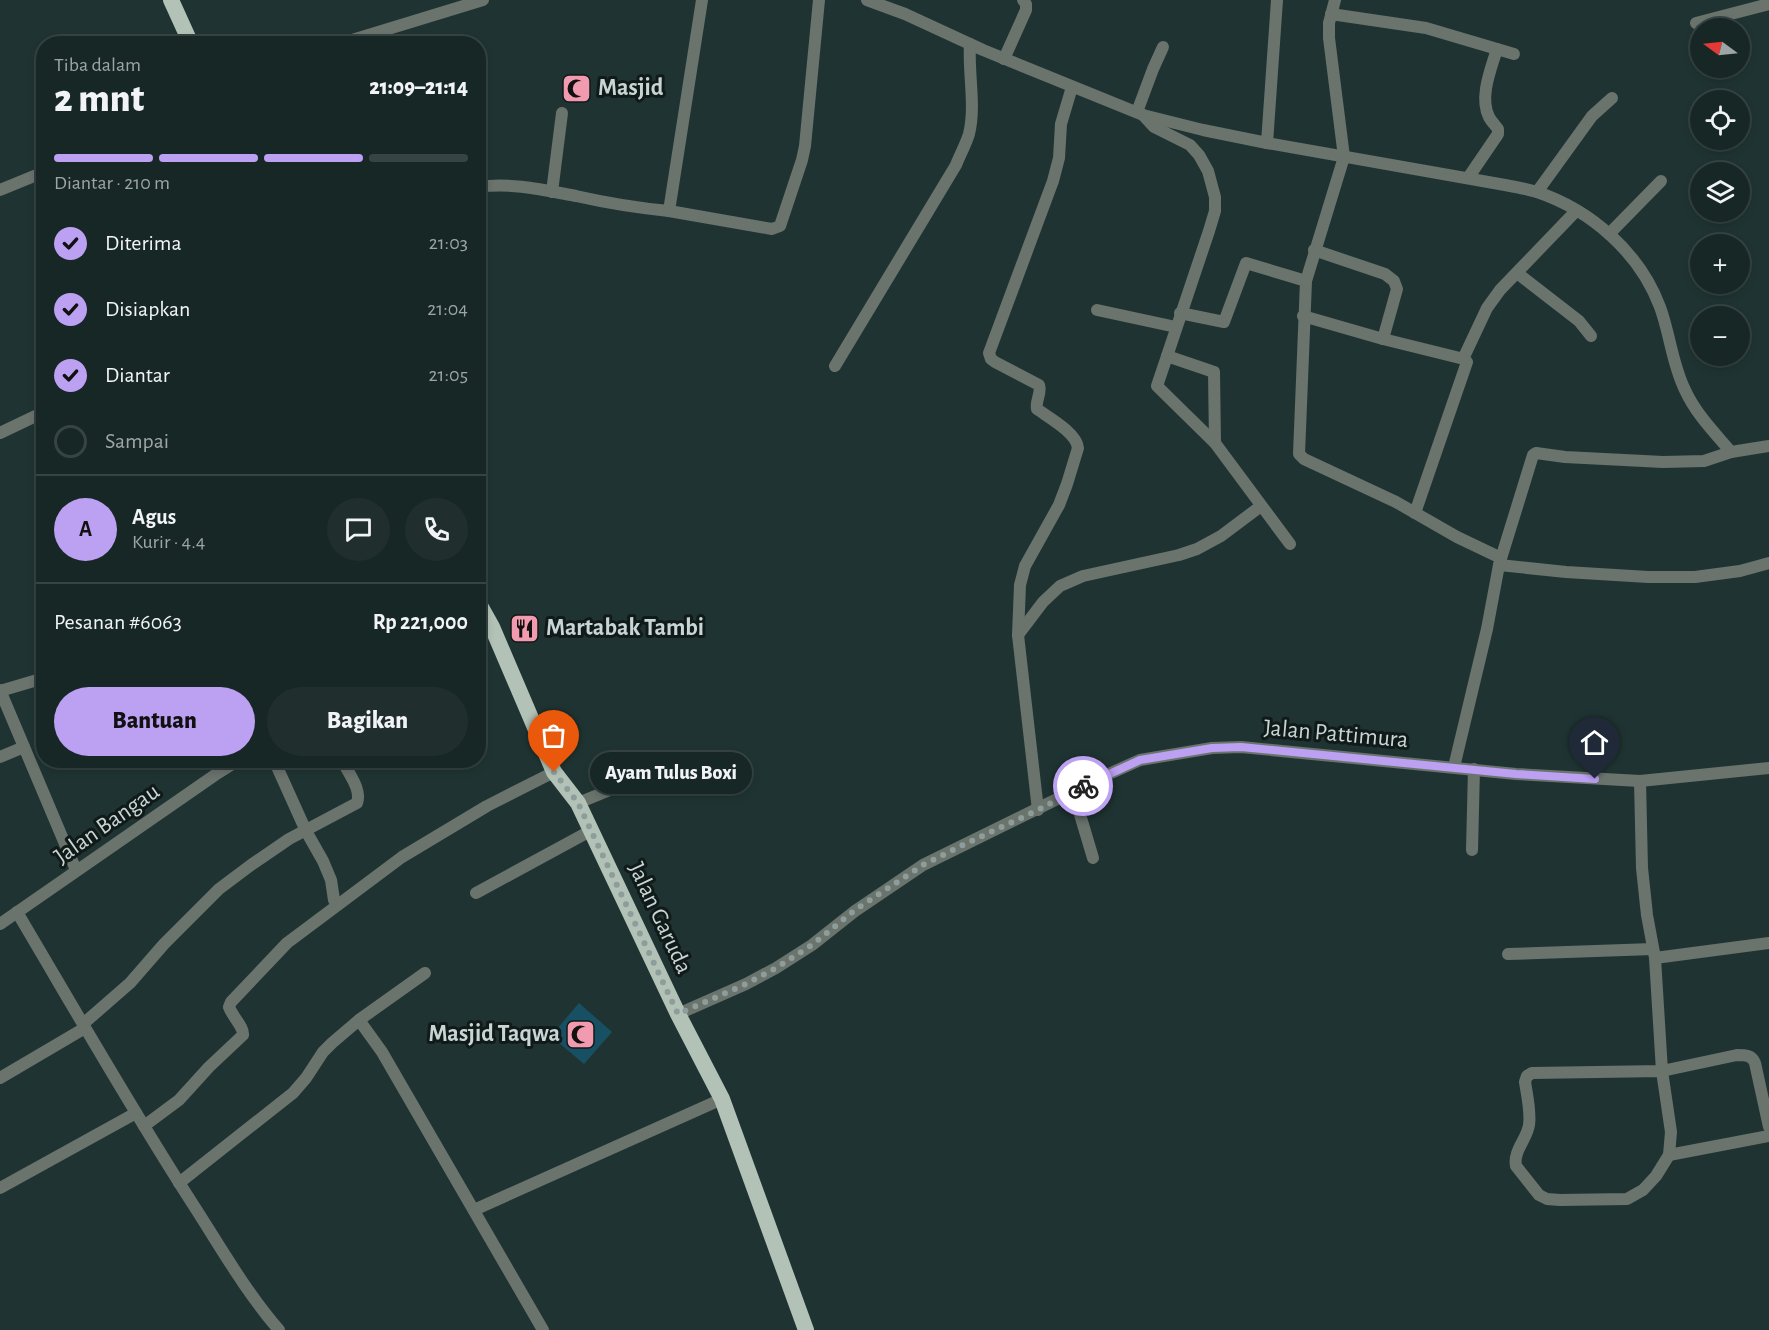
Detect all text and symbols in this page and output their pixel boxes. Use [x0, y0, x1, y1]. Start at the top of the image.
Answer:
north arrow [1690, 18, 1750, 78]
map controls [1690, 18, 1750, 366]
text: Tiba dalam [54, 55, 141, 75]
mosque icon: Masjid [561, 72, 593, 104]
text: 21:09–21:14 [369, 76, 468, 98]
place label: Masjid [598, 76, 664, 100]
text: 2 mnt [54, 80, 144, 119]
button: locate [1690, 90, 1750, 150]
button: layers [1690, 162, 1750, 222]
text: Diantar · 210 m [54, 173, 170, 193]
icon: check [54, 227, 87, 260]
text: Diterima [105, 232, 182, 254]
text: 21:03 [429, 233, 468, 253]
button: + [1690, 234, 1750, 294]
icon: check [54, 293, 87, 326]
text: Disiapkan [105, 298, 190, 320]
text: 21:04 [427, 299, 468, 319]
button: − [1690, 306, 1750, 366]
icon: check [54, 359, 87, 392]
text: Diantar [105, 364, 170, 386]
text: 21:05 [429, 365, 468, 385]
text: Sampai [105, 430, 169, 452]
button: chat [327, 498, 390, 561]
button: phone [405, 498, 468, 561]
text: Agus [132, 506, 176, 528]
text: A [79, 518, 92, 540]
text: Kurir · 4.4 [132, 532, 205, 552]
text: Pesanan #6063 [54, 611, 182, 633]
text: Rp 221,000 [373, 611, 468, 633]
restaurant icon: Martabak Tambi [509, 612, 541, 644]
place label: Martabak Tambi [546, 616, 704, 640]
button: Bantuan [54, 687, 255, 756]
button: Bagikan [267, 687, 468, 756]
pin [528, 710, 579, 772]
street label: Jalan Pattimura [1263, 716, 1409, 752]
pin [1569, 717, 1620, 779]
icon: bag [537, 719, 570, 752]
icon: home [1578, 726, 1611, 759]
callout: Ayam Tulus Boxi [590, 751, 752, 793]
courier [1053, 756, 1113, 816]
text: Ayam Tulus Boxi [605, 763, 737, 783]
icon: bike [1067, 770, 1100, 803]
street label: Jalan Bangau [50, 779, 164, 869]
street label: Jalan Garuda [624, 859, 696, 977]
mosque icon: Masjid Taqwa [565, 1018, 597, 1050]
place label: Masjid Taqwa [428, 1022, 560, 1046]

